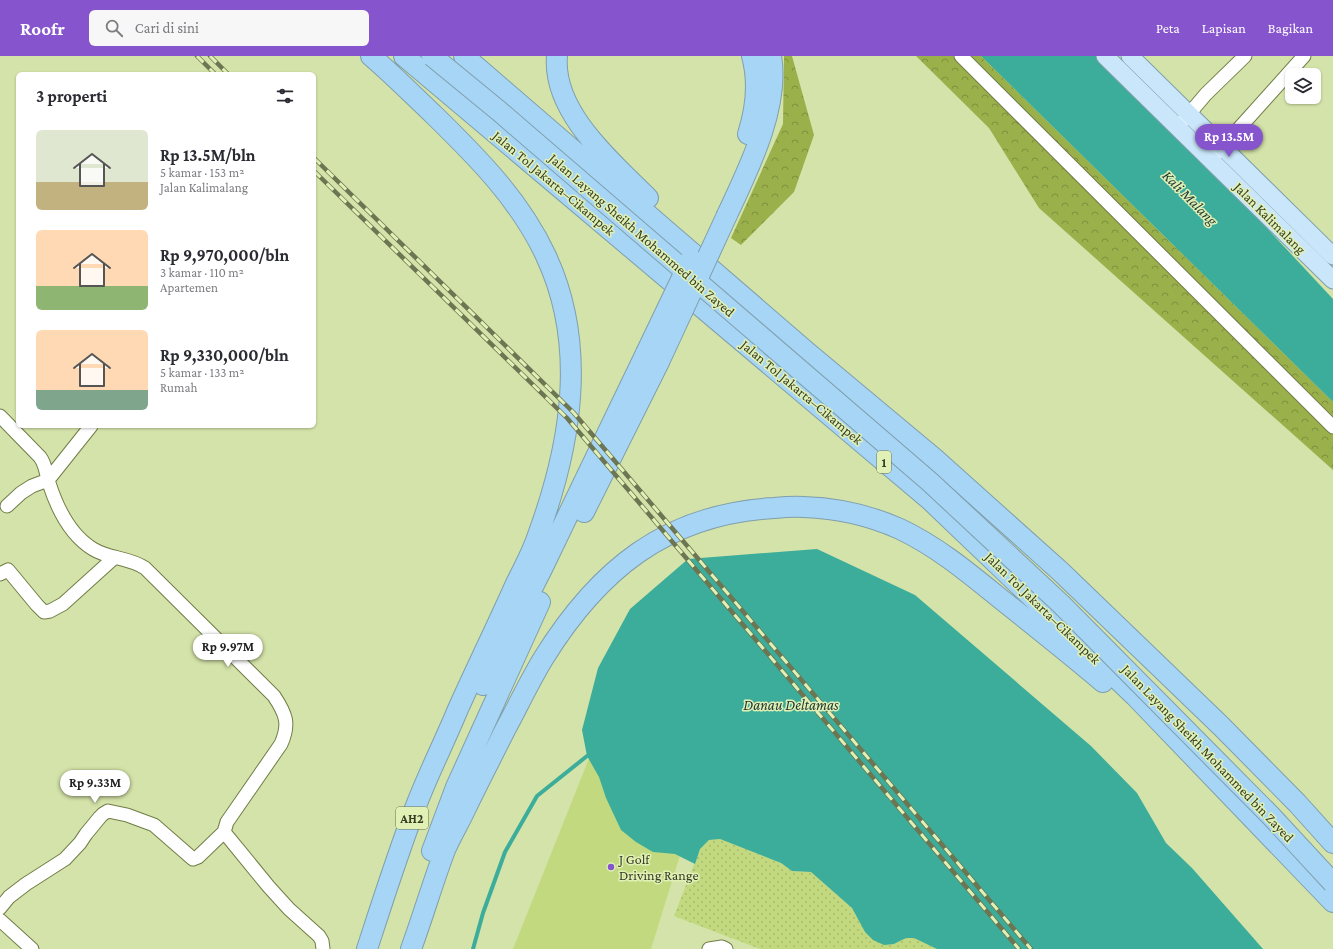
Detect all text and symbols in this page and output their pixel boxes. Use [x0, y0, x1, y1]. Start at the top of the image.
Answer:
search box [89, 10, 369, 46]
icon: search [103, 17, 125, 39]
text: Roofr [20, 18, 65, 39]
text: Cari di sini [135, 20, 199, 36]
text: Peta [1156, 20, 1180, 36]
text: Lapisan [1202, 20, 1246, 36]
text: Bagikan [1268, 20, 1313, 36]
map controls [1285, 68, 1321, 104]
button: layers [1285, 68, 1321, 104]
icon: filters [274, 85, 296, 107]
text: 3 properti [36, 87, 107, 106]
pin: Rp 13.5M [1188, 124, 1270, 158]
street label: Jalan Tol Jakarta–Cikampek [488, 126, 618, 239]
text: Rp 13.5M [1204, 129, 1254, 144]
icon: home [68, 146, 116, 194]
text: Rp 13.5M/bln [160, 146, 256, 165]
street label: Jalan Layang Sheikh Mohammed bin Zayed [544, 149, 738, 320]
text: 5 kamar · 153 m² [160, 165, 244, 180]
water label: Kali Malang [1159, 167, 1221, 230]
street label: Jalan Kalimalang [1229, 177, 1309, 257]
text: Jalan Kalimalang [160, 180, 248, 195]
icon: home [68, 246, 116, 294]
text: Rp 9,970,000/bln [160, 246, 289, 265]
text: 3 kamar · 110 m² [160, 265, 244, 280]
text: Apartemen [160, 280, 218, 295]
street label: Jalan Tol Jakarta–Cikampek [736, 335, 866, 448]
icon: home [68, 346, 116, 394]
text: Rp 9,330,000/bln [160, 346, 289, 365]
text: 5 kamar · 133 m² [160, 365, 244, 380]
text: Rumah [160, 380, 197, 395]
road number: 1 [877, 451, 891, 473]
street label: Jalan Tol Jakarta–Cikampek [981, 547, 1104, 668]
pin: Rp 9.97M [187, 634, 269, 668]
text: Rp 9.97M [202, 639, 254, 654]
street label: Jalan Layang Sheikh Mohammed bin Zayed [1117, 659, 1298, 846]
water label: Danau Deltamas [743, 697, 839, 713]
pin: Rp 9.33M [54, 770, 136, 804]
text: Rp 9.33M [69, 775, 121, 790]
road number: AH2 [396, 807, 428, 829]
place label: J Golf Driving Range [617, 851, 699, 883]
marker: J Golf Driving Range [606, 862, 616, 872]

